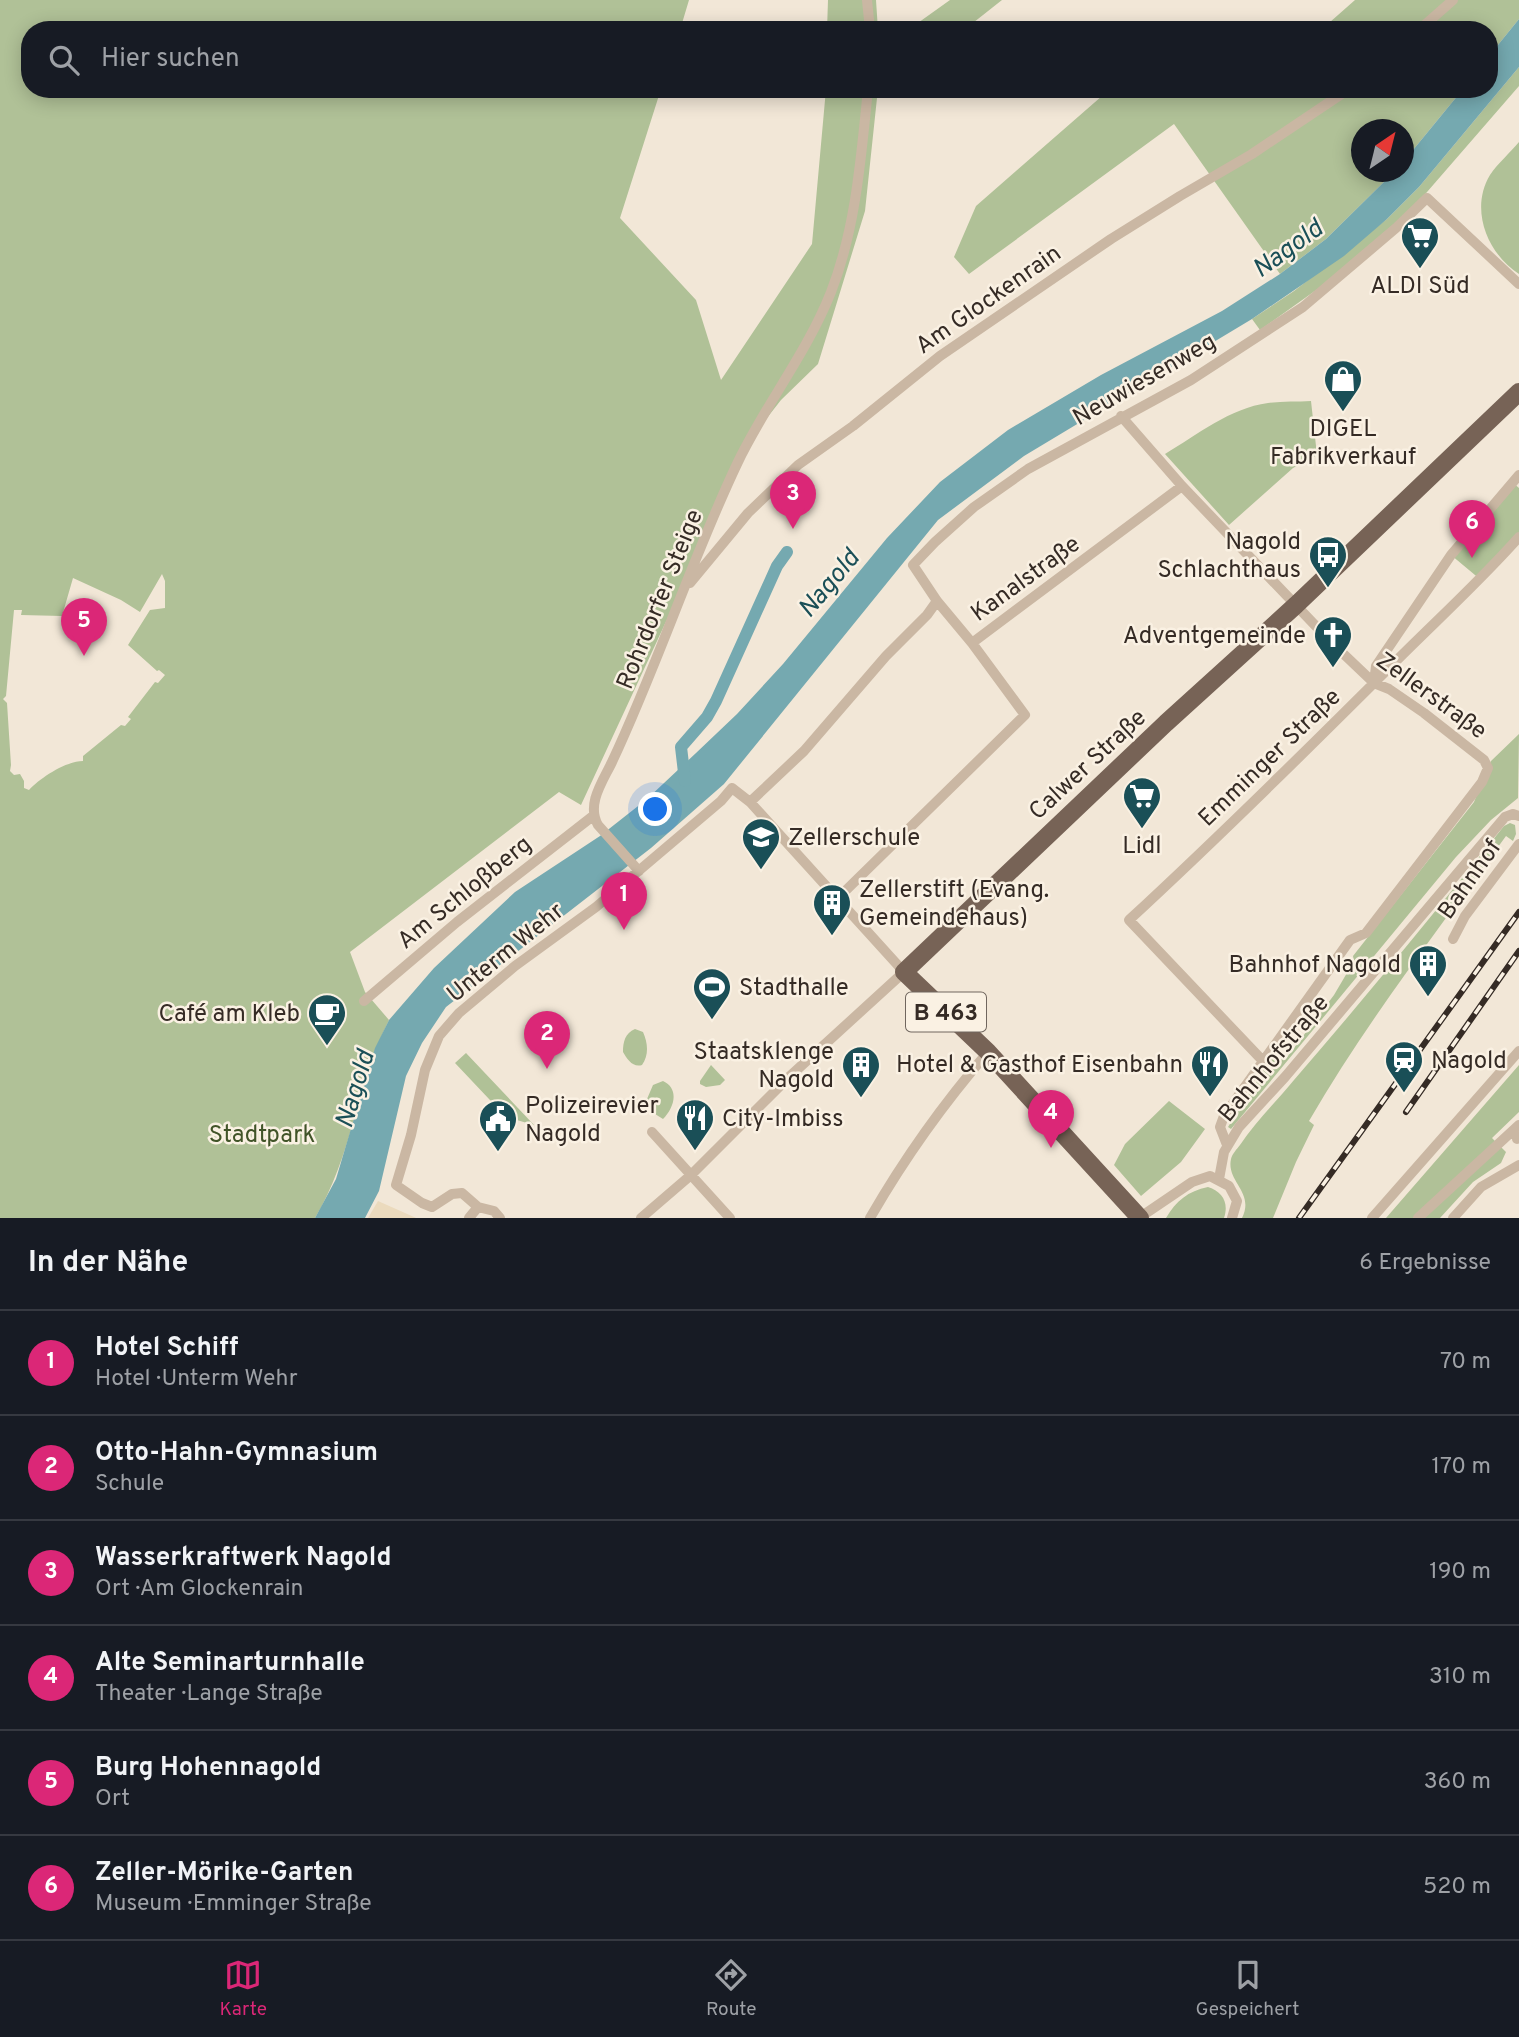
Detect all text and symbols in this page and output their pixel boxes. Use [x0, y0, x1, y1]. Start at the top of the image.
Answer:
search box [21, 21, 1498, 98]
icon: search [45, 41, 83, 79]
text: Hier suchen [101, 43, 240, 76]
north arrow [1351, 119, 1414, 182]
water label: Nagold [1247, 212, 1332, 287]
supermarket icon: ALDI Süd [1399, 215, 1441, 270]
street label: Am Glockenrain [911, 239, 1068, 362]
place label: ALDI Süd [1370, 272, 1470, 302]
street label: Neuwiesenweg [1068, 328, 1222, 434]
shop icon: DIGEL Fabrikverkauf [1322, 358, 1364, 413]
place label: DIGEL Fabrikverkauf [1270, 415, 1416, 473]
pin: 3 [770, 471, 816, 529]
pin: 6 [1449, 500, 1495, 558]
street label: Rohrdorfer Steige [611, 505, 711, 694]
place label: Nagold Schlachthaus [1158, 528, 1301, 586]
street label: Kanalstraße [966, 530, 1087, 629]
bus stop icon: Nagold Schlachthaus [1307, 534, 1349, 589]
water label: Nagold [792, 542, 869, 626]
pin: 5 [61, 598, 107, 656]
church icon: Adventgemeinde [1312, 614, 1354, 669]
place label: Adventgemeinde [1123, 622, 1306, 652]
street label: Zellerstraße [1370, 646, 1492, 747]
street label: Emminger Straße [1193, 683, 1348, 834]
street label: Calwer Straße [1024, 704, 1153, 827]
supermarket icon: Lidl [1121, 775, 1163, 830]
your location [638, 792, 672, 826]
school or university icon: Zellerschule [740, 816, 782, 871]
place label: Zellerschule [788, 824, 920, 854]
street label: Am Schloßberg [392, 830, 538, 957]
place label: Lidl [1122, 832, 1162, 862]
street label: Bahnhof [1432, 834, 1509, 926]
pin: 1 [601, 872, 647, 930]
place label: Zellerstift (Evang. Gemeindehaus) [859, 876, 1049, 934]
building icon: Zellerstift (Evang. Gemeindehaus) [811, 882, 853, 937]
street label: Unterm Wehr [442, 897, 571, 1010]
building icon: Bahnhof Nagold [1407, 943, 1449, 998]
place label: Bahnhof Nagold [1229, 951, 1401, 981]
sports icon: Stadthalle [691, 966, 733, 1021]
place label: Stadthalle [739, 974, 849, 1004]
street label: Bahnhofstraße [1213, 989, 1337, 1129]
cafe icon: Café am Kleb [306, 992, 348, 1047]
road number: B 463 [906, 993, 986, 1032]
place label: Café am Kleb [158, 1000, 300, 1030]
pin: 2 [524, 1011, 570, 1069]
place label: Staatsklenge Nagold [694, 1038, 834, 1096]
station icon: Nagold [1383, 1039, 1425, 1094]
restaurant icon: Hotel & Gasthof Eisenbahn [1189, 1043, 1231, 1098]
building icon: Staatsklenge Nagold [840, 1044, 882, 1099]
water label: Nagold [329, 1045, 384, 1132]
place label: Nagold [1431, 1047, 1507, 1077]
place label: Hotel & Gasthof Eisenbahn [896, 1051, 1183, 1081]
pin: 4 [1028, 1090, 1074, 1148]
place label: Polizeirevier Nagold [525, 1092, 659, 1150]
restaurant icon: City-Imbiss [674, 1097, 716, 1152]
public building icon: Polizeirevier Nagold [477, 1098, 519, 1153]
place label: City-Imbiss [722, 1105, 843, 1135]
park label: Stadtpark [209, 1121, 315, 1151]
text: In der Nähe [28, 1245, 188, 1282]
text: 6 Ergebnisse [1359, 1249, 1491, 1278]
text: Hotel Schiff [95, 1332, 238, 1365]
text: 1 [46, 1348, 56, 1377]
text: 70 m [1440, 1348, 1491, 1377]
text: Hotel · Unterm Wehr [95, 1365, 298, 1394]
text: Otto-Hahn-Gymnasium [95, 1437, 378, 1470]
text: 2 [44, 1453, 58, 1482]
text: 170 m [1432, 1453, 1491, 1482]
text: Schule [95, 1470, 164, 1499]
text: Wasserkraftwerk Nagold [95, 1542, 391, 1575]
text: 3 [44, 1558, 58, 1587]
text: 190 m [1429, 1558, 1491, 1587]
text: Ort · Am Glockenrain [95, 1575, 304, 1604]
text: Alte Seminarturnhalle [95, 1647, 365, 1680]
text: 4 [44, 1663, 58, 1692]
text: 310 m [1429, 1663, 1491, 1692]
text: Theater · Lange Straße [95, 1680, 323, 1709]
text: Burg Hohennagold [95, 1752, 321, 1785]
text: 5 [44, 1768, 58, 1797]
text: 360 m [1424, 1768, 1491, 1797]
text: Ort [95, 1785, 130, 1814]
text: Zeller-Mörike-Garten [95, 1857, 353, 1890]
text: 6 [44, 1873, 58, 1902]
text: 520 m [1423, 1873, 1491, 1902]
text: Museum · Emminger Straße [95, 1890, 372, 1919]
tab: Karte [220, 1956, 267, 2022]
tab: Route [706, 1956, 757, 2022]
tab: Gespeichert [1196, 1956, 1299, 2022]

